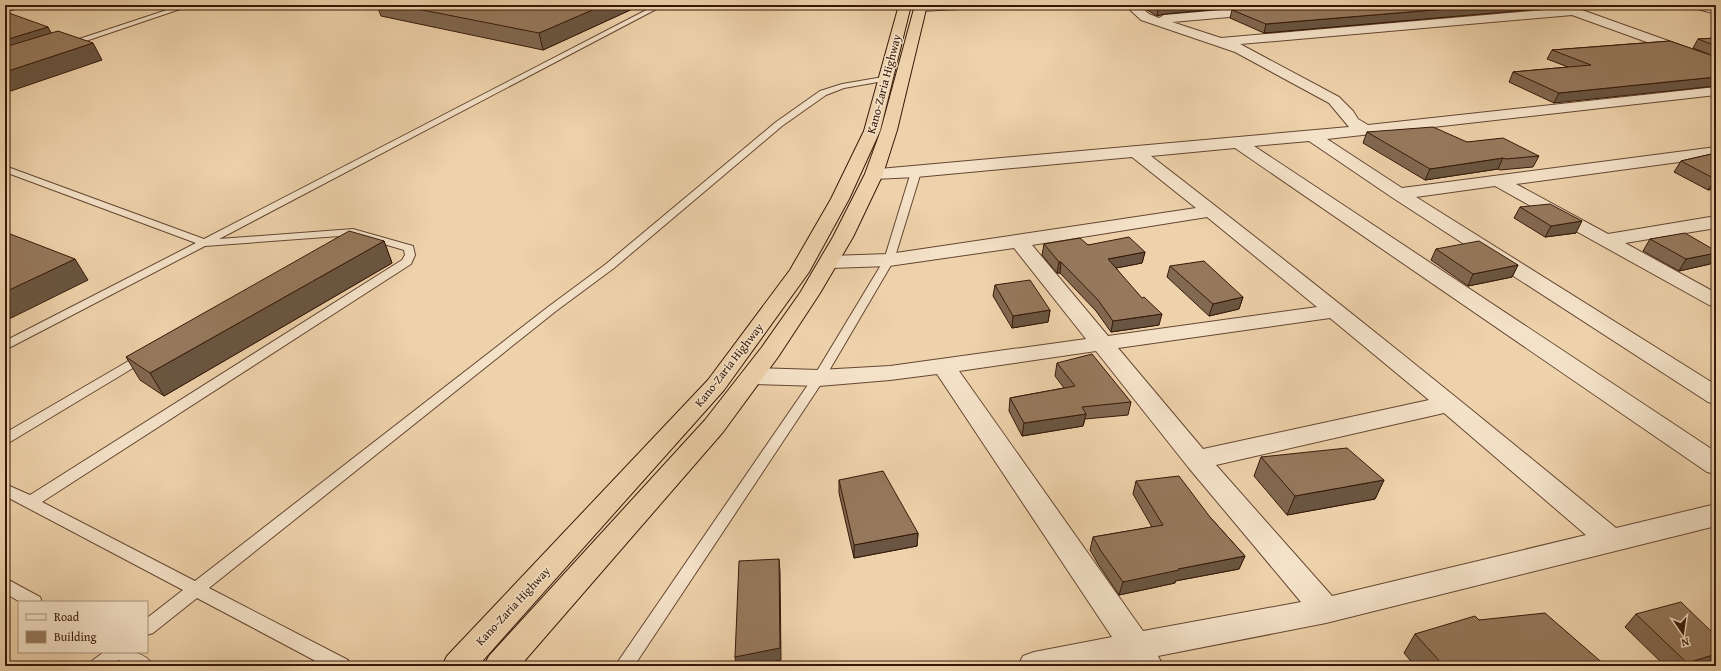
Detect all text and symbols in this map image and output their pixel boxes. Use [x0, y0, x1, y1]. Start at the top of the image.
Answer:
street label: Kano-Zaria Highway [862, 32, 905, 136]
street label: Kano-Zaria Highway [690, 319, 767, 410]
street label: Kano-Zaria Highway [471, 562, 554, 649]
legend [18, 601, 148, 653]
text: Road [54, 608, 80, 625]
north arrow [1663, 613, 1703, 653]
text: Building [54, 628, 97, 645]
text: N [1679, 634, 1691, 652]

